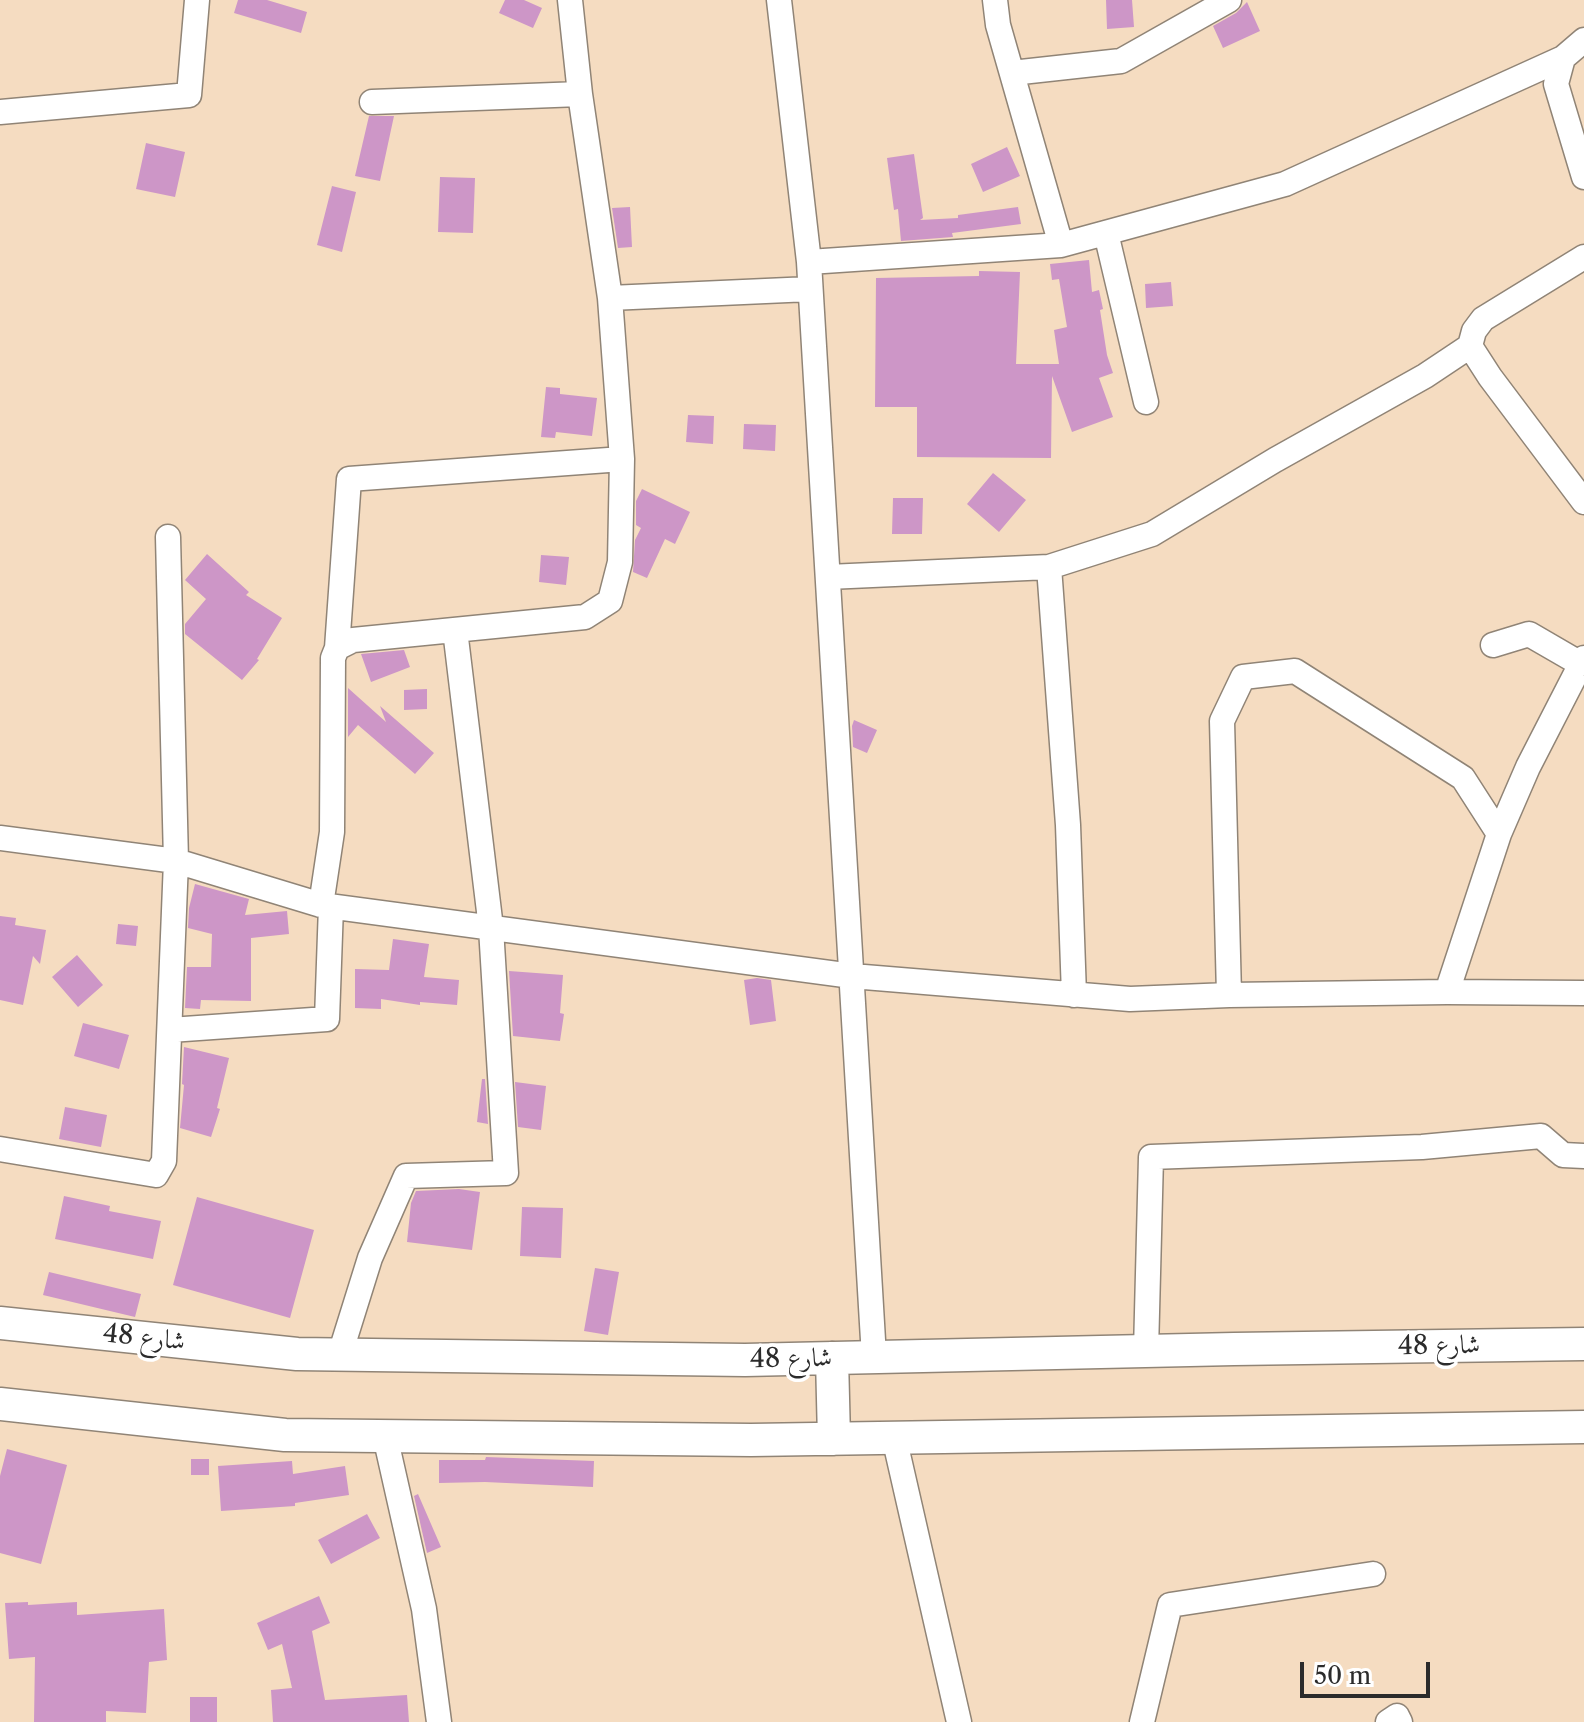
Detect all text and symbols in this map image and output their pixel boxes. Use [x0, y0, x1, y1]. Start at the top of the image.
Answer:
street label: شارع 48 [101, 1318, 187, 1358]
street label: شارع 48 [1397, 1330, 1481, 1362]
street label: شارع 48 [749, 1343, 833, 1375]
scale bar [1304, 1646, 1434, 1696]
text: 50 m [1314, 1661, 1371, 1690]

